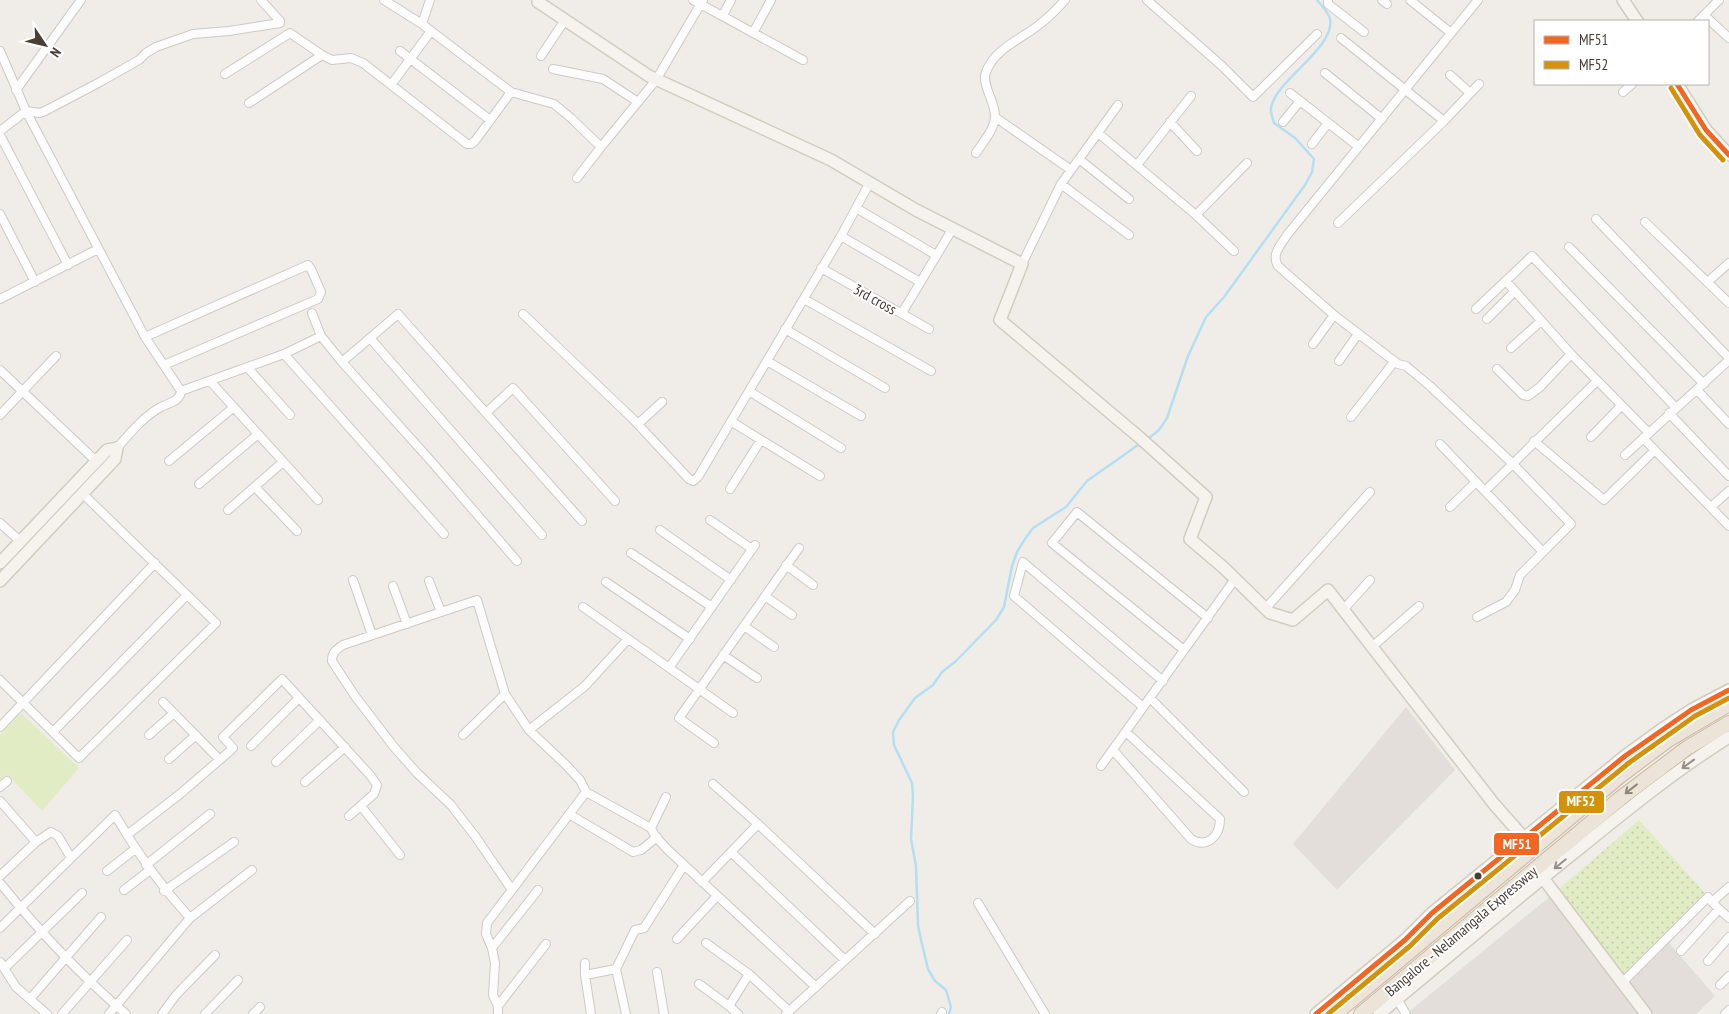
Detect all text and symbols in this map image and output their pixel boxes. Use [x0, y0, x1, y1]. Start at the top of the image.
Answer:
north arrow [20, 20, 70, 70]
legend [1534, 20, 1709, 85]
text: MF51 [1579, 30, 1608, 49]
text: N [46, 44, 65, 61]
text: MF52 [1579, 55, 1608, 74]
street label: 3rd cross [850, 279, 900, 319]
one-way arrow [1681, 759, 1695, 769]
one-way arrow [1625, 784, 1638, 795]
line badge: MF52 [1558, 790, 1605, 814]
text: MF52 [1567, 792, 1595, 810]
line badge: MF51 [1493, 832, 1540, 856]
text: MF51 [1503, 835, 1531, 853]
one-way arrow [1554, 858, 1567, 869]
street label: Bangalore - Nelamangala Expressway [1381, 861, 1541, 1000]
unlabelled marker [1473, 871, 1483, 881]

